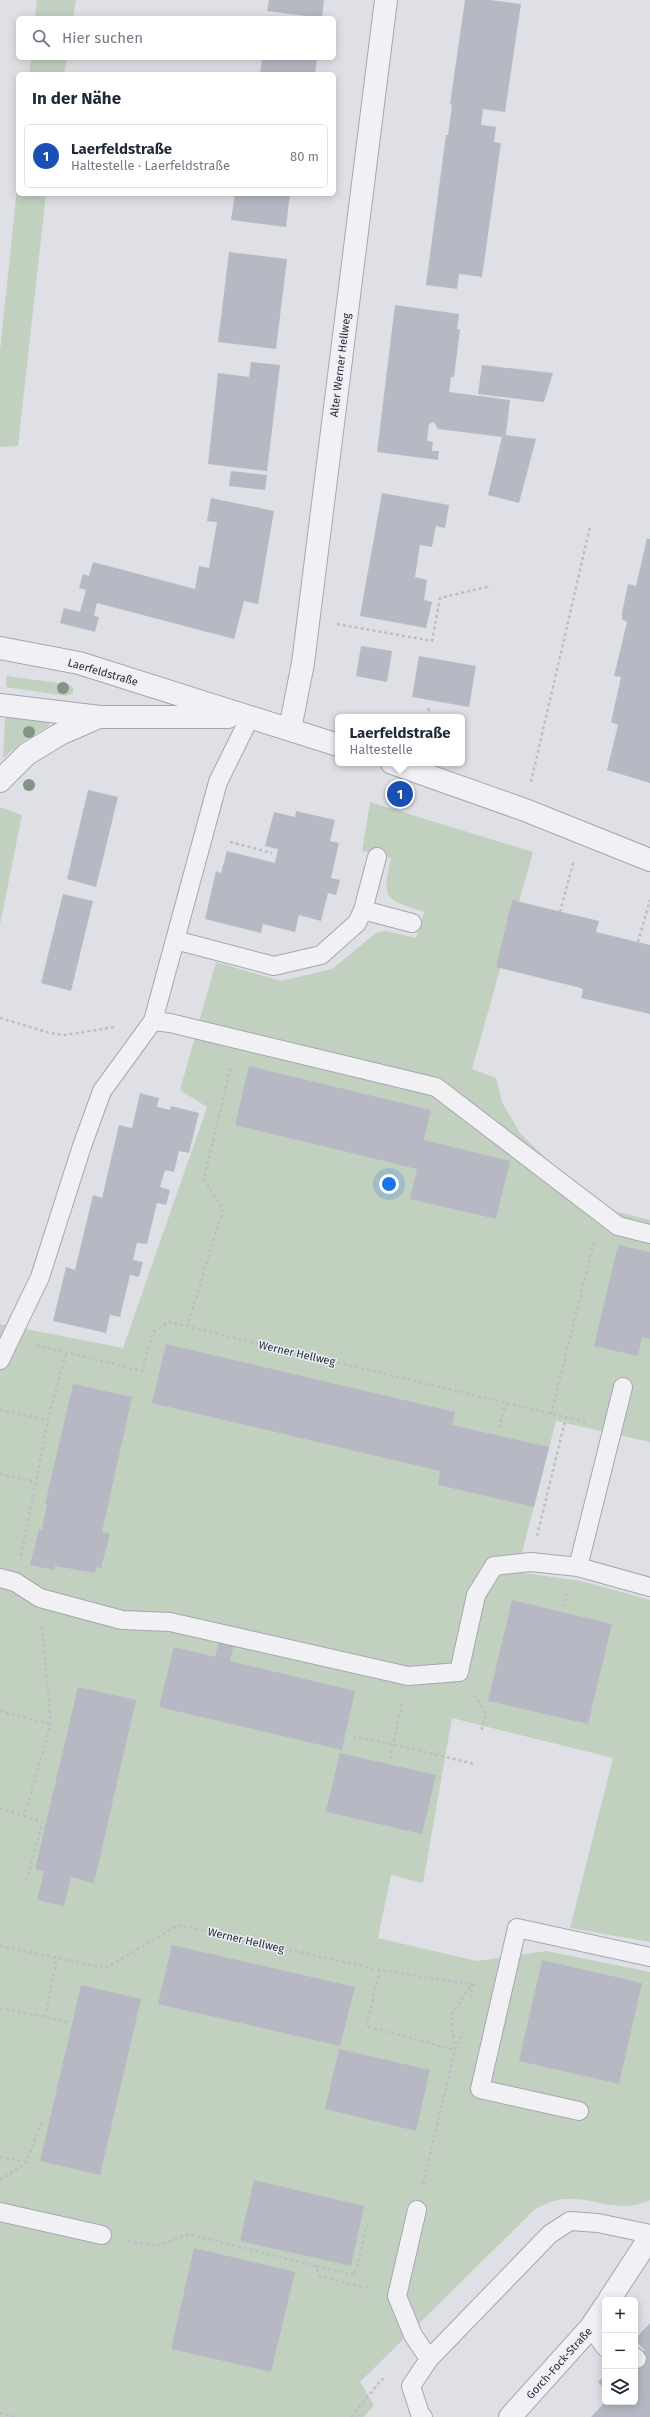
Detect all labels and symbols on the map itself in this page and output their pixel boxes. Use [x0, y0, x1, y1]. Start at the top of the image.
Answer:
street label: Alter Werner Hellweg [328, 312, 353, 418]
street label: Laerfeldstraße [66, 656, 139, 689]
pin: 1 [387, 779, 413, 809]
your location [379, 1174, 399, 1194]
street label: Werner Hellweg [257, 1338, 337, 1369]
street label: Werner Hellweg [206, 1925, 286, 1956]
street label: Gorch-Fock-Straße [524, 2325, 595, 2402]

